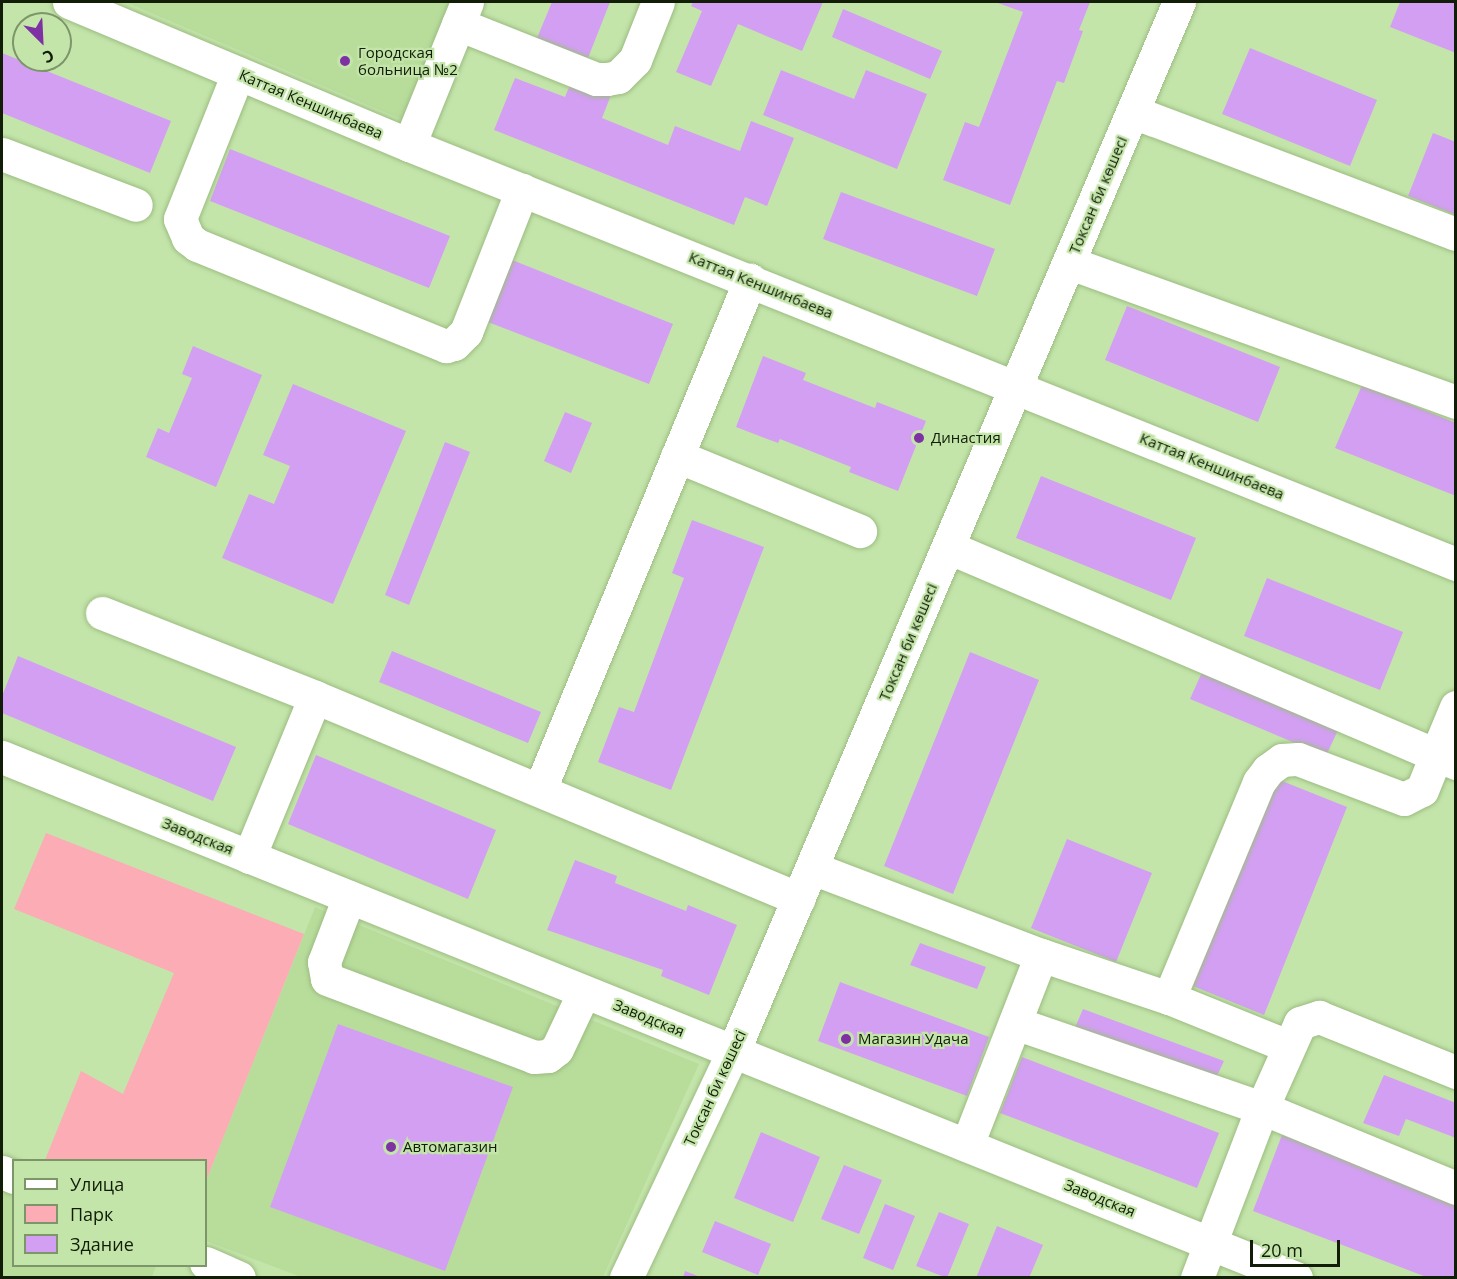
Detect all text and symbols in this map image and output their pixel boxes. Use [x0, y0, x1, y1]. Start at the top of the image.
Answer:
north arrow [12, 12, 72, 72]
place label: Городская больница №2 [358, 43, 458, 78]
text: С [39, 44, 58, 69]
marker: Городская больница №2 [336, 52, 354, 70]
street label: Каттая Кеншинбаева [237, 66, 385, 142]
street label: Токсан би көшесі [1065, 134, 1131, 256]
street label: Каттая Кеншинбаева [686, 248, 836, 322]
place label: Династия [931, 429, 1001, 447]
street label: Каттая Кеншинбаева [1137, 429, 1287, 503]
marker: Династия [912, 431, 926, 445]
street label: Токсан би көшесі [875, 581, 941, 703]
street label: Заводская [160, 814, 236, 858]
street label: Заводская [611, 996, 687, 1040]
street label: Токсан би көшесі [680, 1027, 750, 1149]
place label: Магазин Удача [858, 1030, 968, 1048]
marker: Магазин Удача [839, 1032, 853, 1046]
place label: Автомагазин [403, 1138, 498, 1156]
marker: Автомагазин [384, 1140, 398, 1154]
legend [12, 1159, 207, 1267]
text: Улица [70, 1172, 124, 1196]
street label: Заводская [1062, 1176, 1138, 1220]
text: Парк [70, 1202, 113, 1226]
scale bar [1253, 1228, 1343, 1266]
text: Здание [70, 1232, 134, 1256]
text: 20 m [1261, 1238, 1303, 1262]

